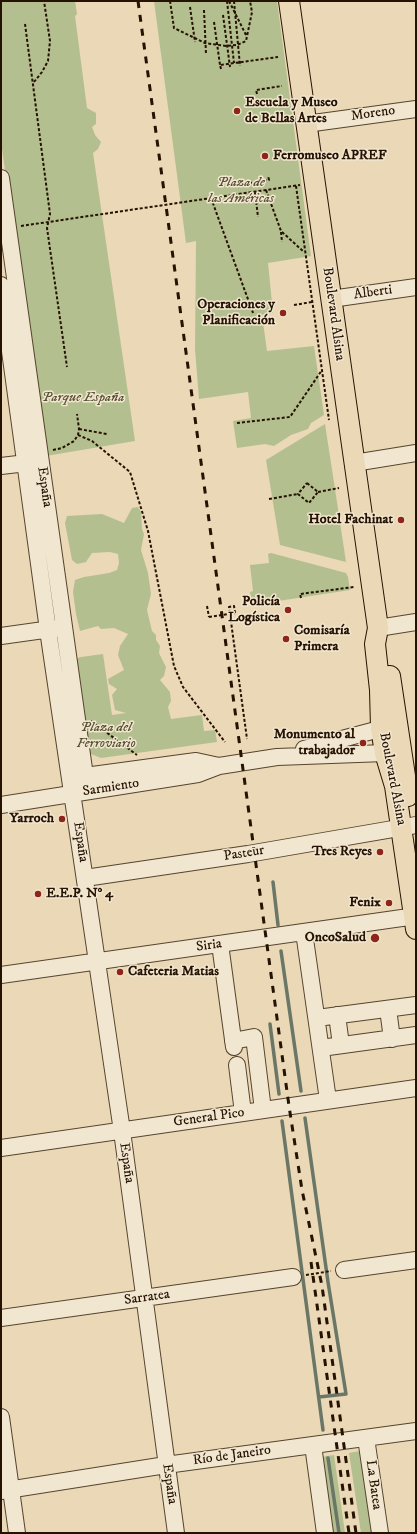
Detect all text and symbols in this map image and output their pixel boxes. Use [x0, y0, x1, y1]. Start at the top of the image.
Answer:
place label: Escuela y Museo de Bellas Artes [245, 95, 338, 128]
street label: Moreno [350, 103, 396, 125]
marker: Escuela y Museo de Bellas Artes [232, 106, 242, 116]
place label: Ferromuseo APREF [273, 148, 387, 164]
marker: Ferromuseo APREF [260, 151, 270, 161]
park label: Plaza de las Américas [208, 175, 274, 208]
street label: Boulevard Alsina [318, 266, 348, 362]
street label: Alberti [353, 282, 393, 304]
place label: Operaciones y Planificación [197, 297, 275, 330]
marker: Operaciones y Planificación [278, 308, 288, 318]
park label: Parque España [42, 390, 124, 406]
street label: España [33, 466, 55, 508]
place label: Hotel Fachinat [308, 512, 393, 528]
marker: Hotel Fachinat [396, 515, 406, 525]
place label: Policía Logística [228, 594, 280, 626]
marker: Policía Logística [283, 605, 293, 615]
place label: Comisaría Primera [294, 623, 350, 656]
marker: Comisaría Primera [281, 634, 291, 644]
park label: Plaza del Ferroviario [76, 720, 136, 752]
place label: Monumento al trabajador [274, 727, 355, 760]
street label: Boulevard Alsina [375, 731, 409, 827]
marker: Monumento al trabajador [358, 738, 368, 748]
street label: Sarmiento [82, 775, 140, 801]
place label: Yarroch [10, 811, 54, 827]
marker: Yarroch [57, 814, 67, 824]
street label: España [69, 821, 91, 863]
street label: Pasteur [222, 842, 266, 866]
place label: Tres Reyes [312, 844, 372, 860]
marker: Tres Reyes [375, 847, 385, 857]
place label: E.E.P. N° 4 [46, 886, 113, 902]
marker: E.E.P. N° 4 [33, 889, 43, 899]
place label: Fenix [349, 895, 381, 911]
marker: Fenix [384, 898, 394, 908]
place label: OncoSalud [305, 930, 366, 946]
marker: OncoSalud [369, 932, 381, 944]
street label: Siria [195, 936, 223, 956]
place label: Cafeteria Matias [128, 964, 219, 980]
marker: Cafeteria Matias [115, 967, 125, 977]
street label: General Pico [172, 1105, 246, 1131]
street label: España [115, 1142, 137, 1184]
street label: Sarratea [123, 1286, 171, 1310]
street label: Río de Janeiro [192, 1442, 272, 1470]
street label: La Batea [361, 1459, 385, 1511]
street label: España [158, 1463, 180, 1505]

